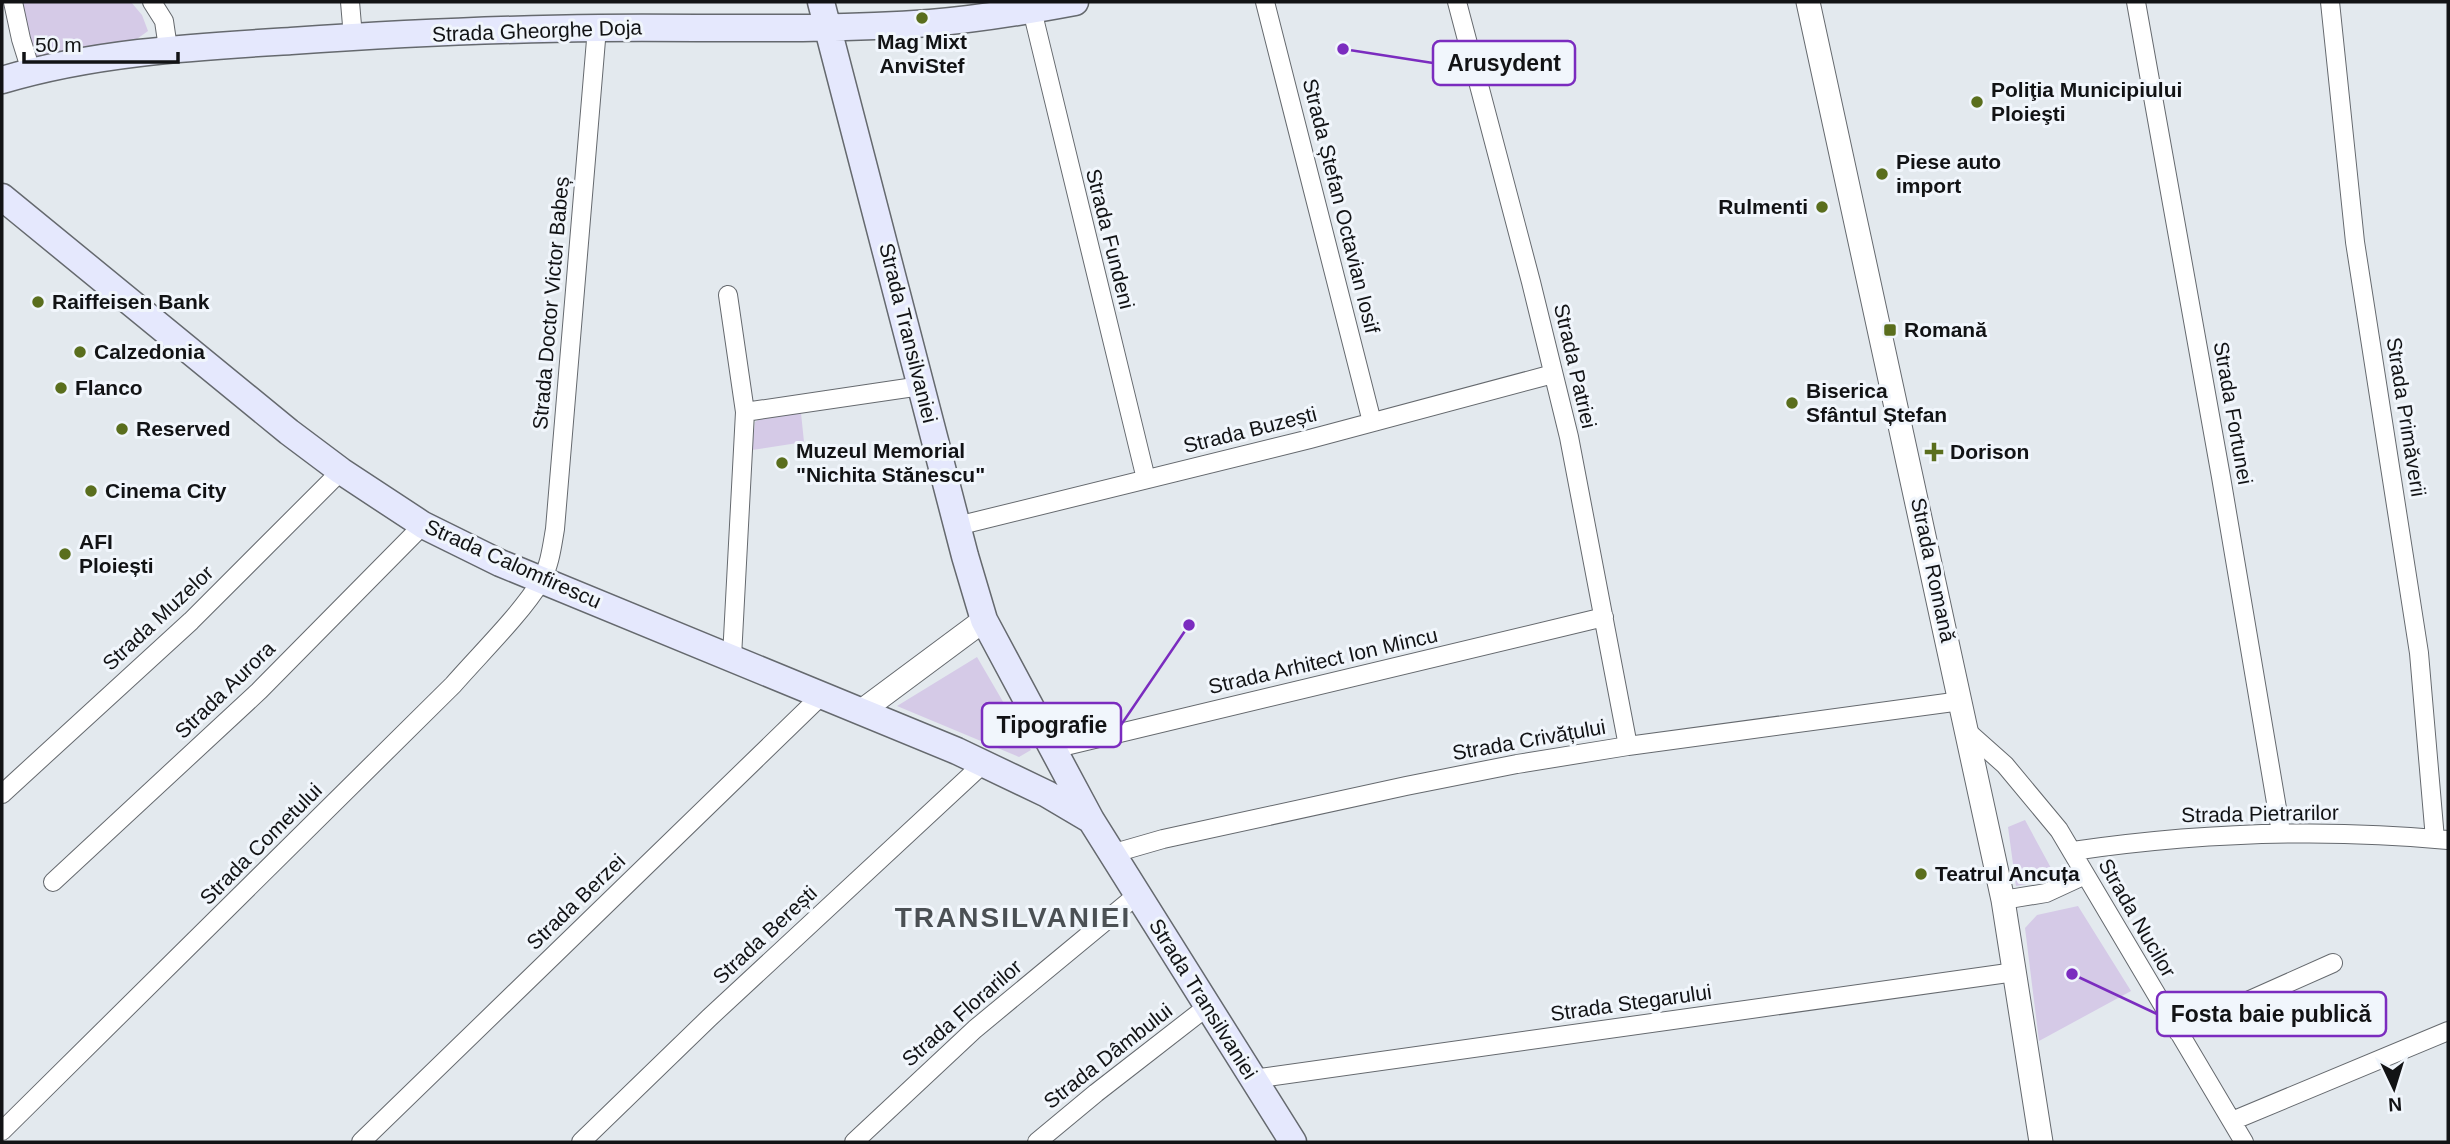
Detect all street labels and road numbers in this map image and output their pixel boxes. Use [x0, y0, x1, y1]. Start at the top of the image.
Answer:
street label: Strada Gheorghe Doja [432, 15, 643, 46]
street label: Strada Ștefan Octavian Iosif [1299, 76, 1384, 336]
street label: Strada Fundeni [1082, 166, 1139, 311]
street label: Strada Doctor Victor Babeș [528, 175, 573, 431]
street label: Strada Transilvaniei [875, 241, 942, 425]
street label: Strada Patriei [1550, 301, 1601, 430]
street label: Strada Primăverii [2383, 336, 2430, 498]
street label: Strada Fortunei [2210, 340, 2257, 486]
street label: Strada Buzești [1181, 402, 1319, 457]
street label: Strada Romană [1907, 496, 1960, 645]
street label: Strada Calomfirescu [422, 514, 605, 613]
street label: Strada Muzelor [98, 561, 218, 675]
street label: Strada Arhitect Ion Mincu [1206, 623, 1440, 698]
street label: Strada Aurora [170, 636, 279, 743]
street label: Strada Crivățului [1450, 715, 1607, 764]
street label: Strada Cometului [195, 778, 326, 909]
street label: Strada Pietrarilor [2181, 801, 2339, 826]
street label: Strada Berzei [522, 849, 629, 954]
street label: Strada Nucilor [2094, 854, 2181, 981]
street label: Strada Berești [708, 881, 821, 988]
street label: Strada Transilvaniei [1145, 914, 1262, 1083]
street label: Strada Florarilor [897, 955, 1026, 1071]
street label: Strada Stegarului [1549, 980, 1713, 1025]
street label: Strada Dâmbului [1039, 998, 1176, 1113]

